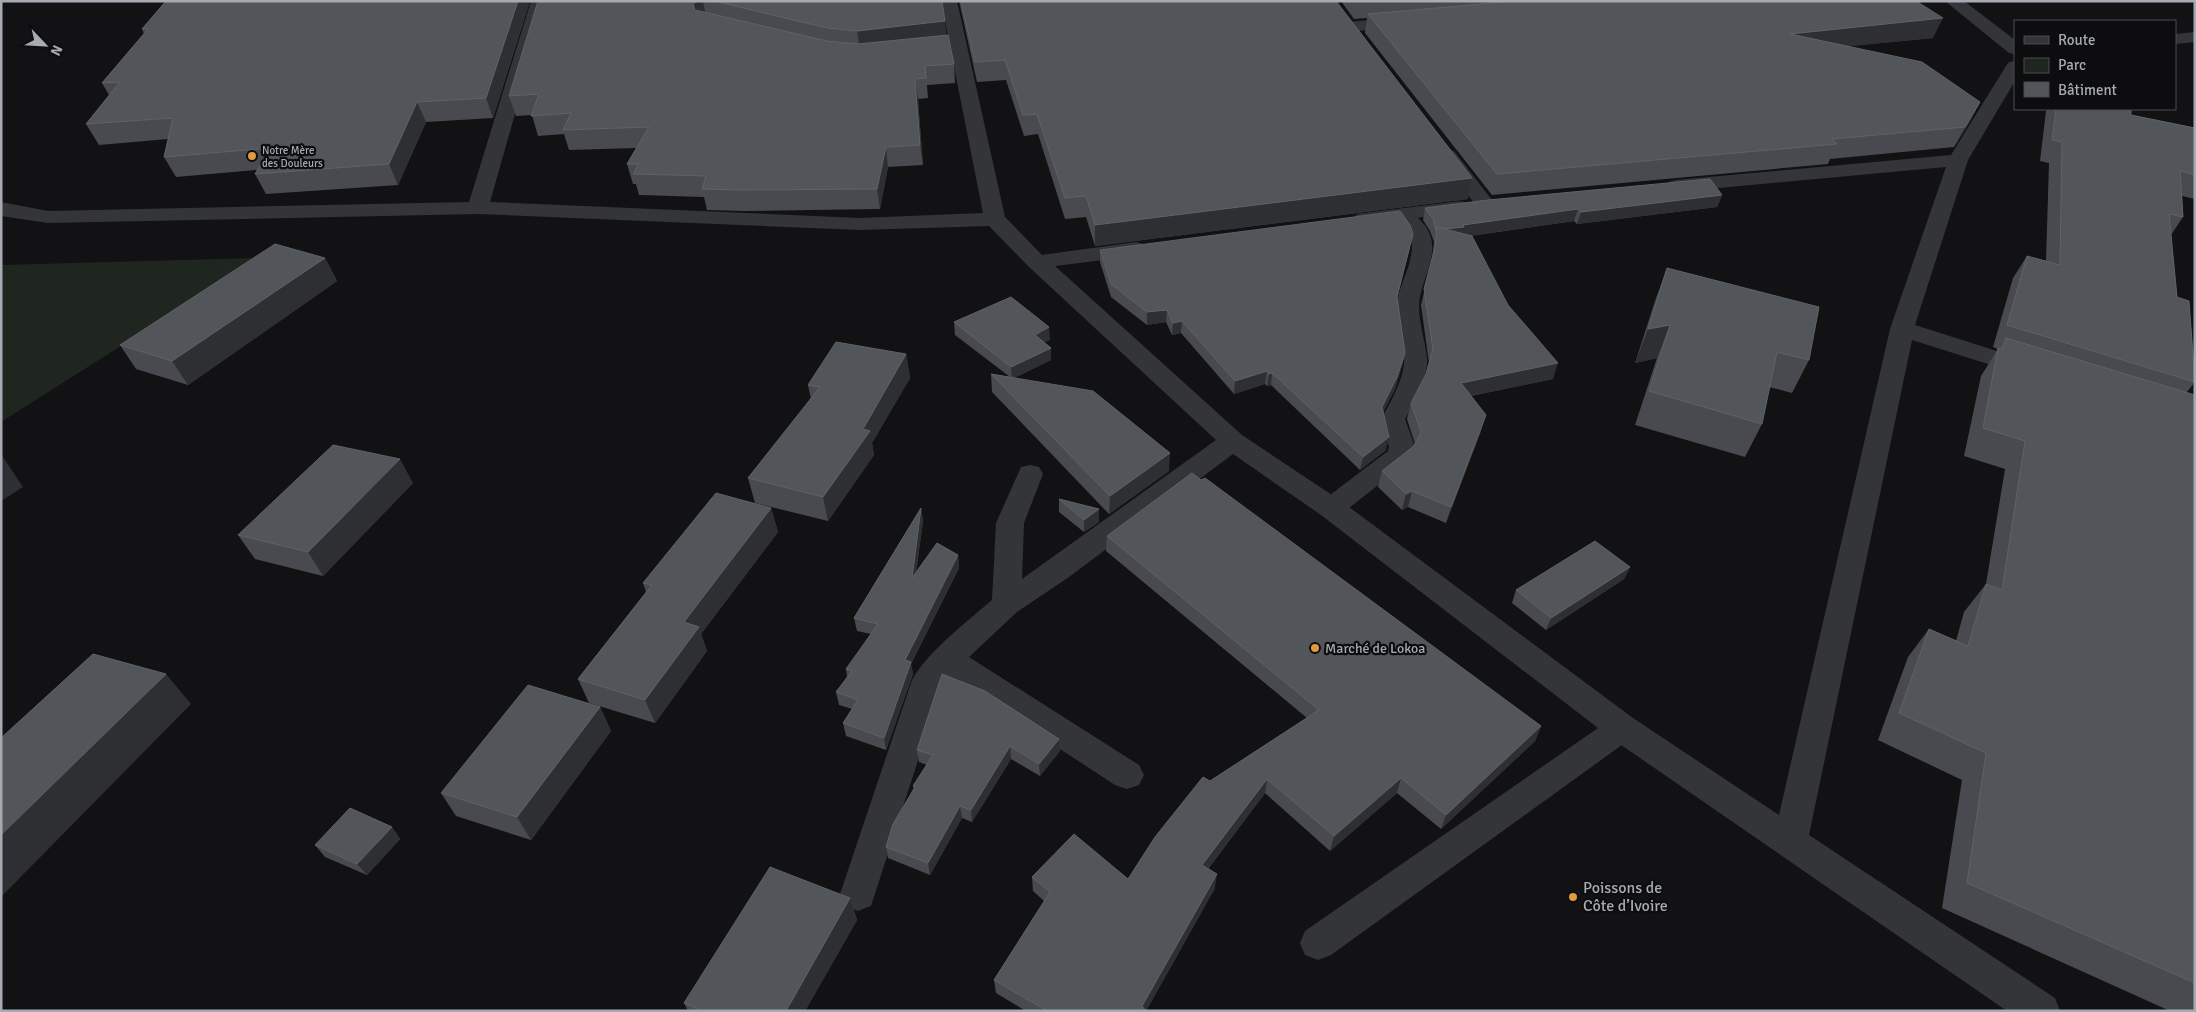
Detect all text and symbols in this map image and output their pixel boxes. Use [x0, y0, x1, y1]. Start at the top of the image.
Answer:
north arrow [20, 20, 70, 70]
legend [2014, 20, 2176, 110]
text: Route [2058, 31, 2095, 49]
text: N [47, 42, 66, 58]
text: Parc [2058, 56, 2086, 74]
text: Bâtiment [2058, 81, 2117, 99]
place label: Notre Mère des Douleurs [262, 144, 323, 170]
marker: Notre Mère des Douleurs [246, 150, 258, 162]
place label: Marché de Lokoa [1325, 640, 1425, 657]
marker: Marché de Lokoa [1309, 642, 1321, 654]
place label: Poissons de Côte d’Ivoire [1583, 878, 1668, 916]
marker: Poissons de Côte d’Ivoire [1567, 891, 1579, 903]

